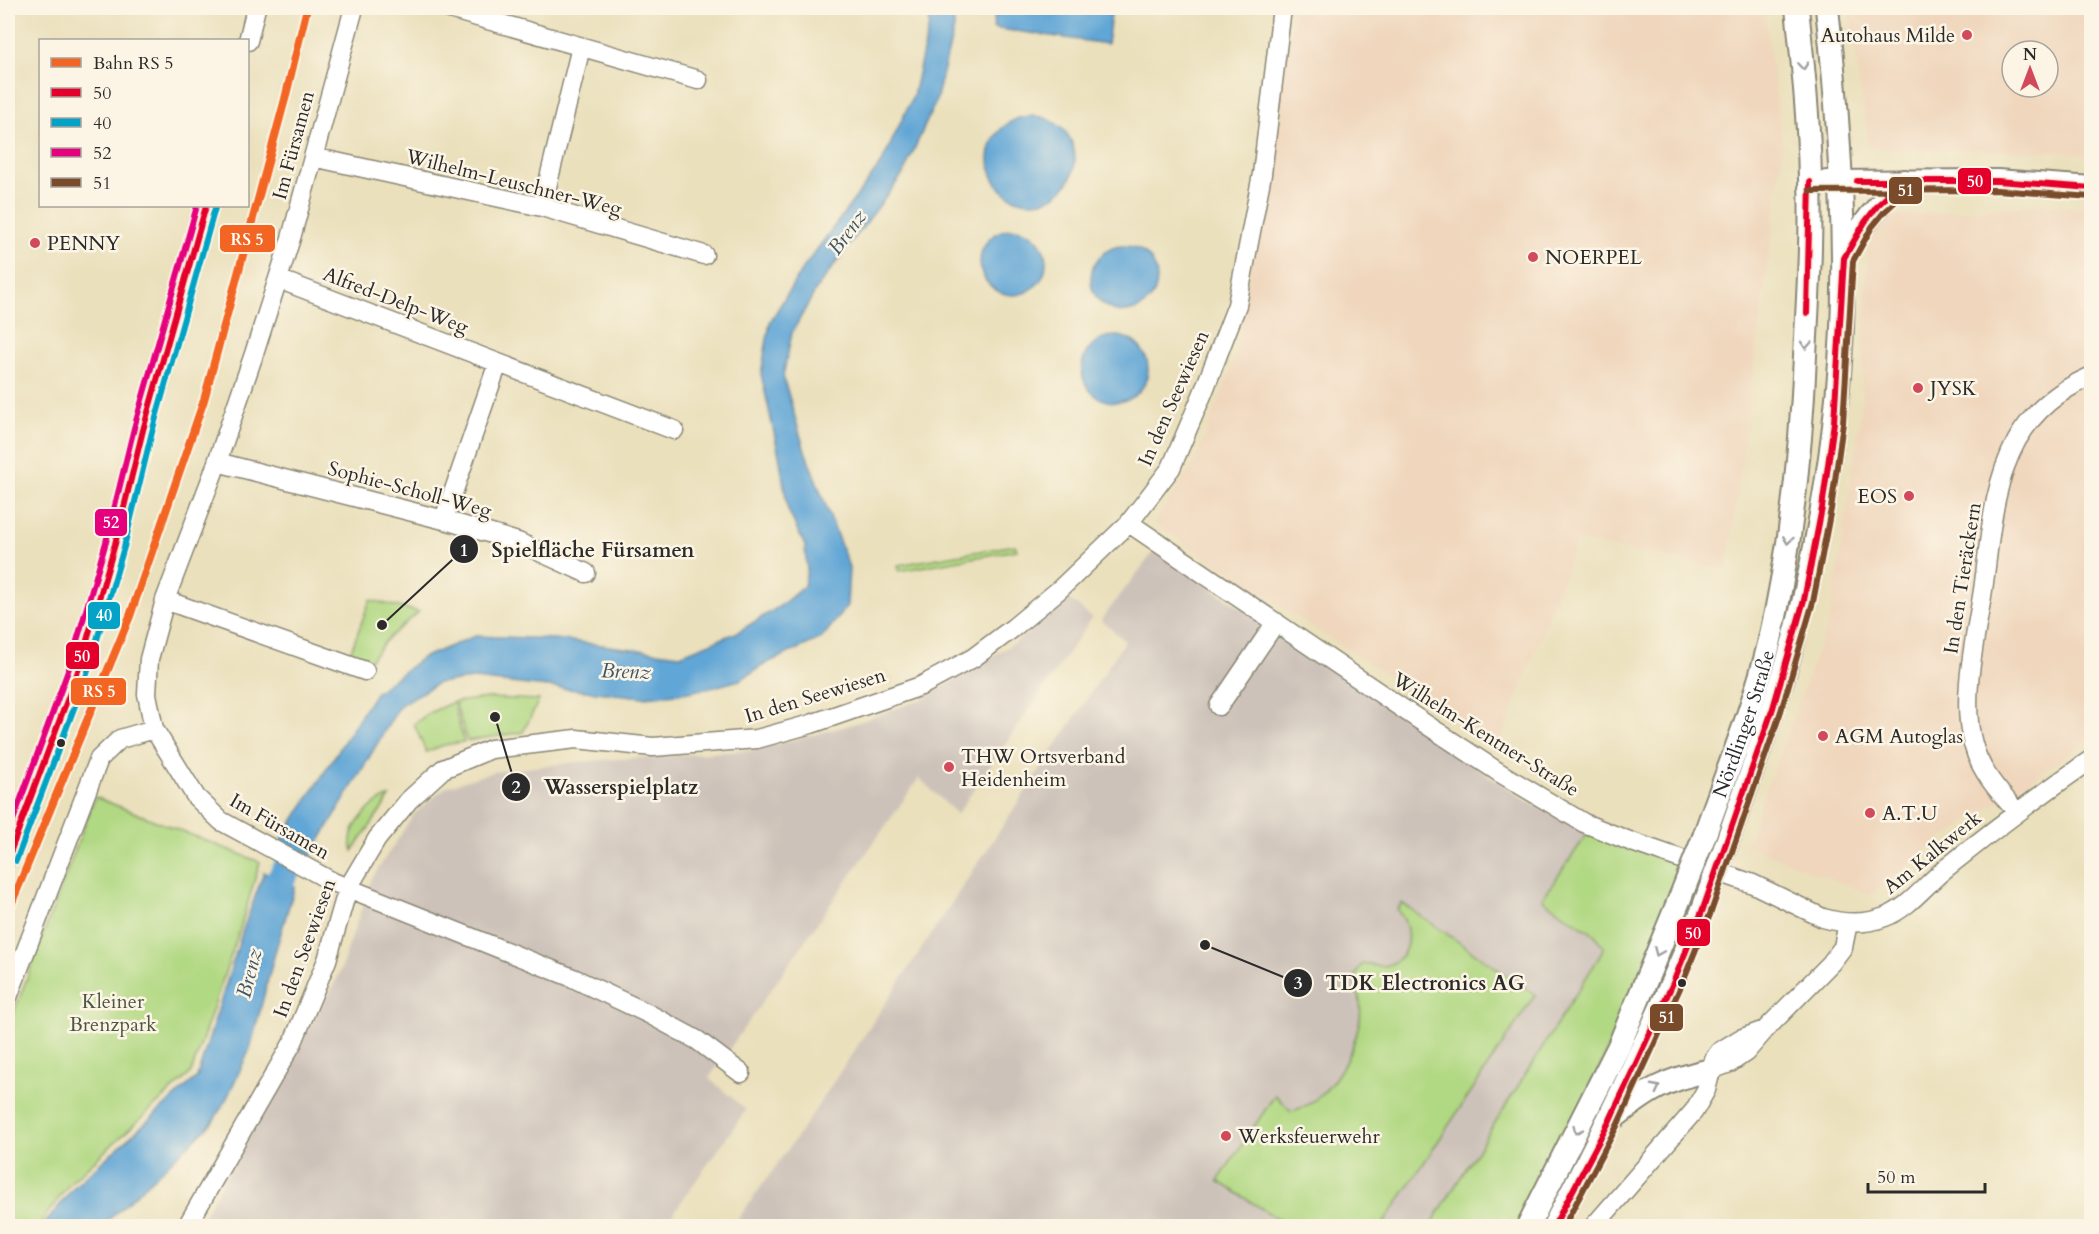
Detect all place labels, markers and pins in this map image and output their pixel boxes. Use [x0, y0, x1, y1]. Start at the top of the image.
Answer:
place label: Autohaus Milde [1821, 22, 1955, 49]
marker: Autohaus Milde [1960, 28, 1974, 42]
place label: PENNY [47, 230, 120, 257]
marker: PENNY [28, 236, 42, 250]
place label: NOERPEL [1545, 244, 1643, 271]
marker: NOERPEL [1526, 250, 1540, 264]
place label: JYSK [1927, 375, 1977, 402]
marker: JYSK [1911, 381, 1925, 395]
place label: EOS [1857, 483, 1897, 510]
marker: EOS [1902, 489, 1916, 503]
callout: Spielfläche Fürsamen [449, 530, 706, 569]
place label: AGM Autoglas [1835, 723, 1963, 750]
marker: AGM Autoglas [1816, 729, 1830, 743]
unlabelled marker [55, 737, 67, 749]
place label: THW Ortsverband Heidenheim [961, 743, 1126, 793]
marker: THW Ortsverband Heidenheim [942, 760, 956, 774]
callout: Wasserspielplatz [501, 768, 710, 807]
place label: A.T.U [1882, 800, 1938, 827]
marker: A.T.U [1863, 806, 1877, 820]
callout: TDK Electronics AG [1283, 963, 1536, 1002]
unlabelled marker [1676, 977, 1688, 989]
place label: Werksfeuerwehr [1237, 1123, 1380, 1150]
marker: Werksfeuerwehr [1219, 1129, 1233, 1143]

